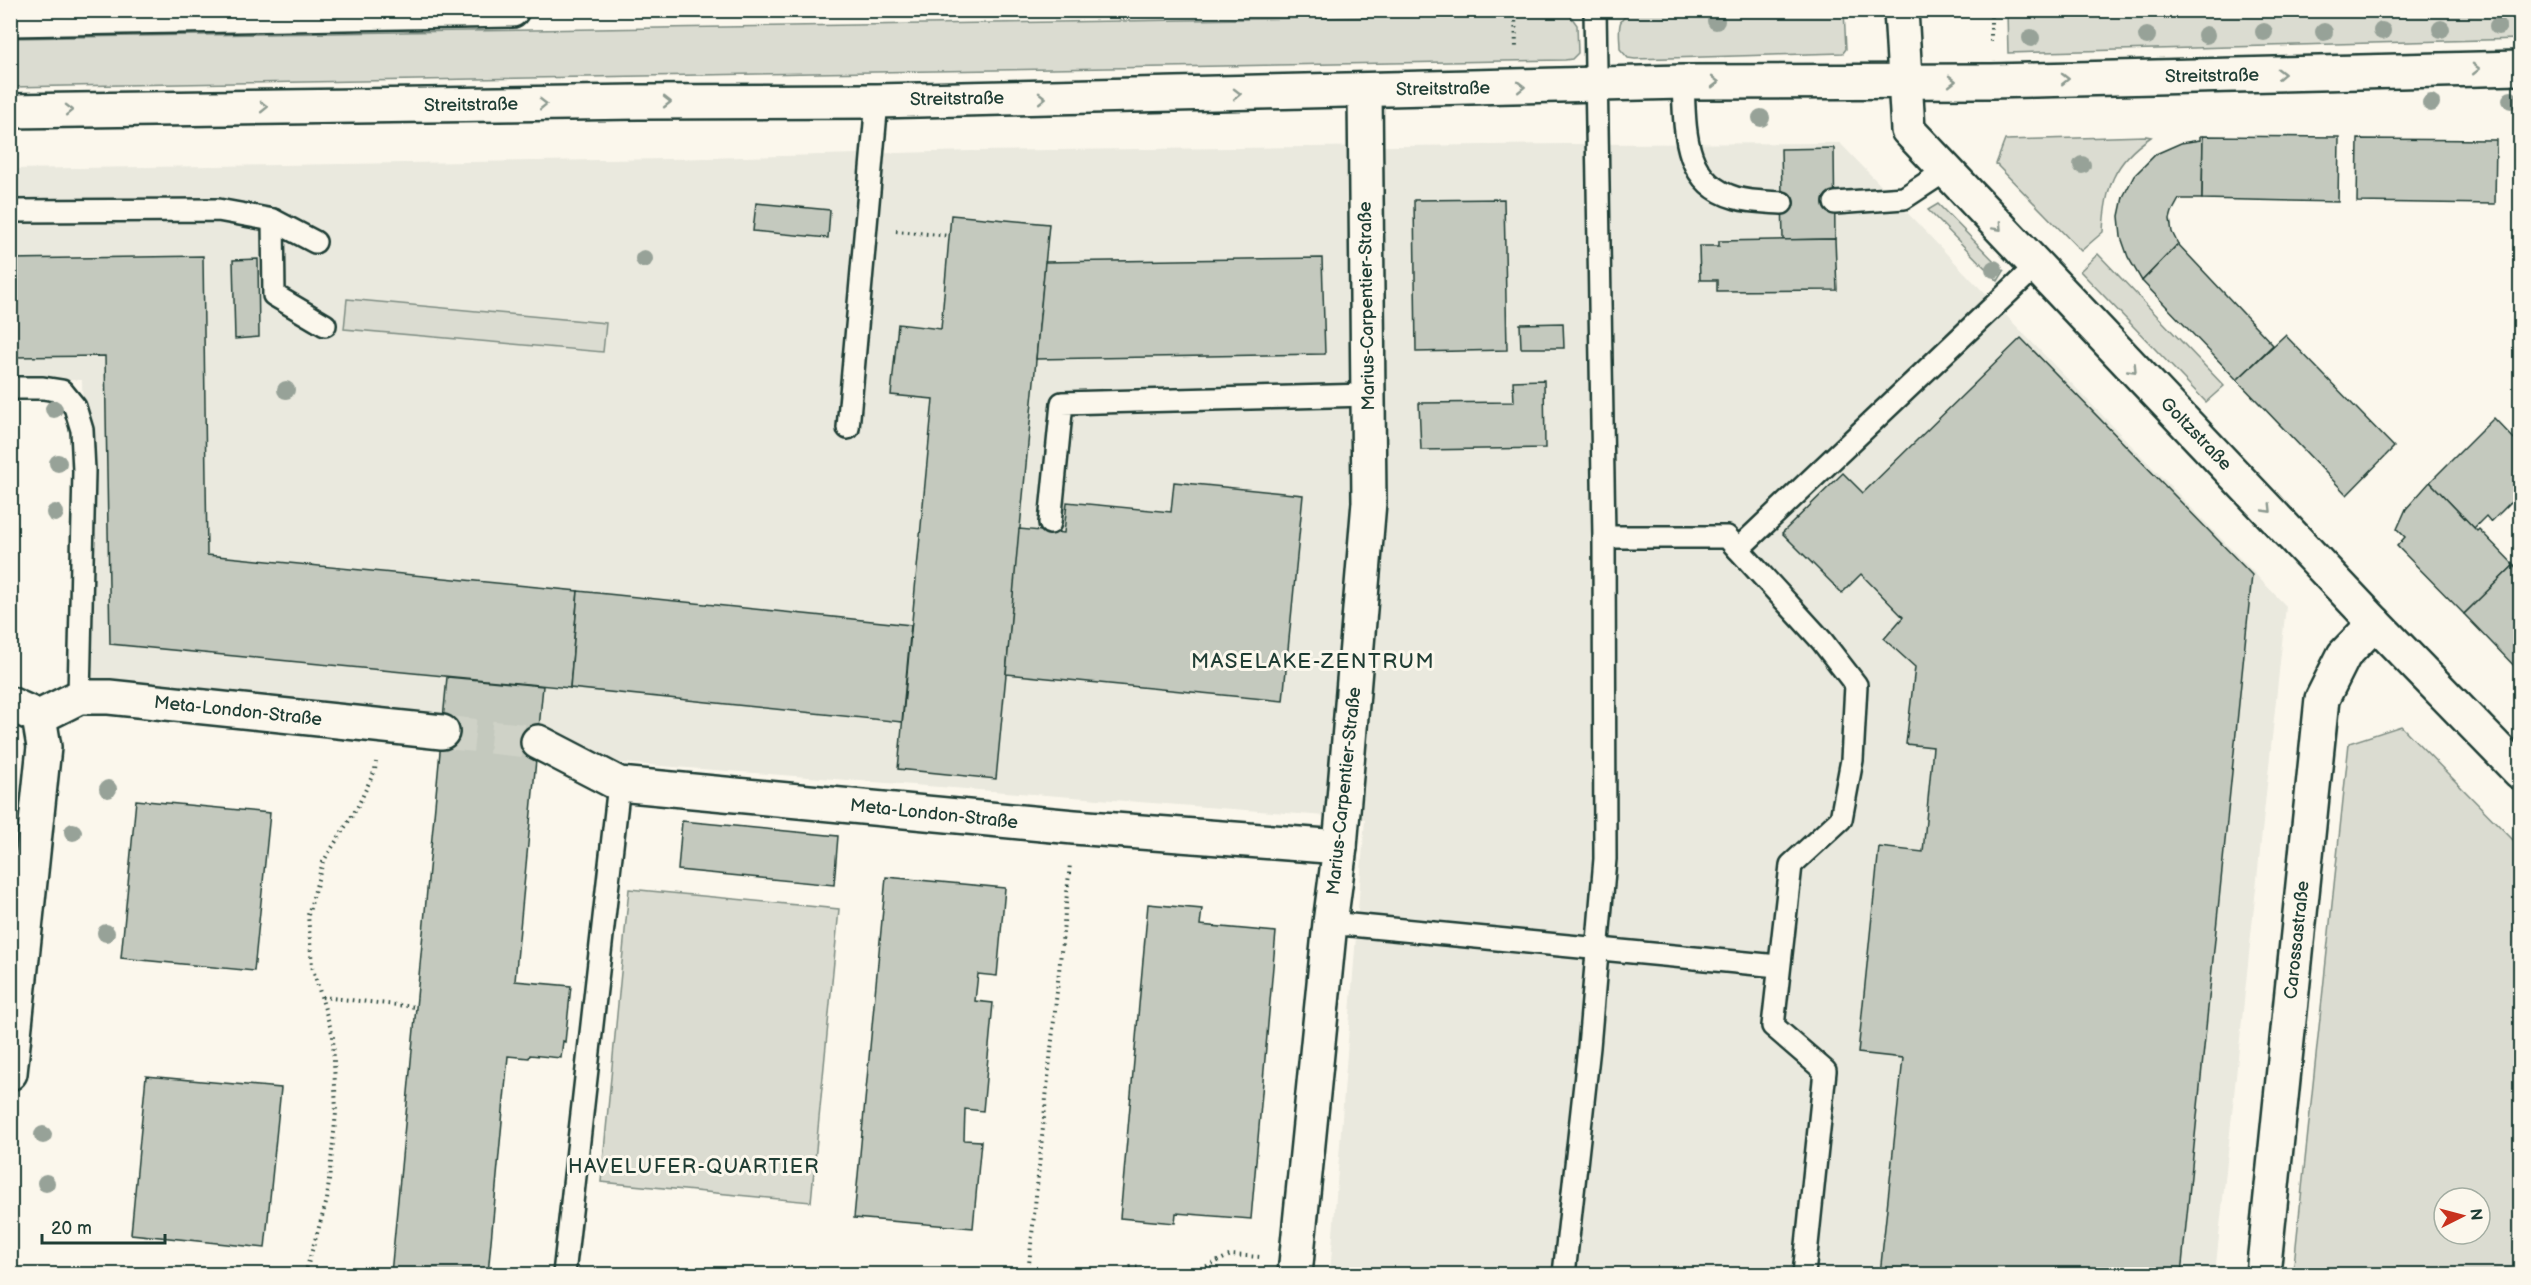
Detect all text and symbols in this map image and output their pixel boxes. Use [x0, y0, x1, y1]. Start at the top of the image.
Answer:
one-way arrow [2472, 63, 2481, 75]
street label: Streitstraße [2165, 65, 2260, 87]
one-way arrow [2277, 68, 2286, 80]
one-way arrow [2061, 73, 2070, 85]
one-way arrow [1948, 75, 1957, 87]
one-way arrow [1711, 76, 1720, 88]
street label: Streitstraße [1396, 78, 1491, 100]
one-way arrow [1516, 81, 1525, 94]
one-way arrow [1233, 87, 1242, 100]
street label: Streitstraße [910, 88, 1005, 110]
one-way arrow [1038, 91, 1047, 104]
street label: Streitstraße [424, 94, 519, 116]
one-way arrow [662, 96, 671, 108]
one-way arrow [538, 98, 547, 110]
one-way arrow [259, 101, 268, 113]
one-way arrow [64, 104, 73, 116]
street label: Marius-Carpentier-Straße [1355, 201, 1379, 411]
one-way arrow [1991, 221, 2002, 231]
one-way arrow [2125, 361, 2136, 372]
street label: Goltzstraße [2156, 393, 2236, 475]
one-way arrow [2260, 502, 2271, 513]
district label: MASELAKE-ZENTRUM [1191, 649, 1435, 674]
street label: Marius-Carpentier-Straße [1323, 686, 1365, 896]
street label: Meta-London-Straße [153, 692, 323, 730]
street label: Meta-London-Straße [849, 795, 1019, 833]
street label: Carossastraße [2280, 879, 2314, 1000]
district label: HAVELUFER-QUARTIER [568, 1155, 820, 1179]
north arrow [2432, 1186, 2492, 1246]
scale bar [42, 1207, 165, 1245]
text: N [2465, 1208, 2486, 1222]
text: 20 m [51, 1218, 92, 1239]

